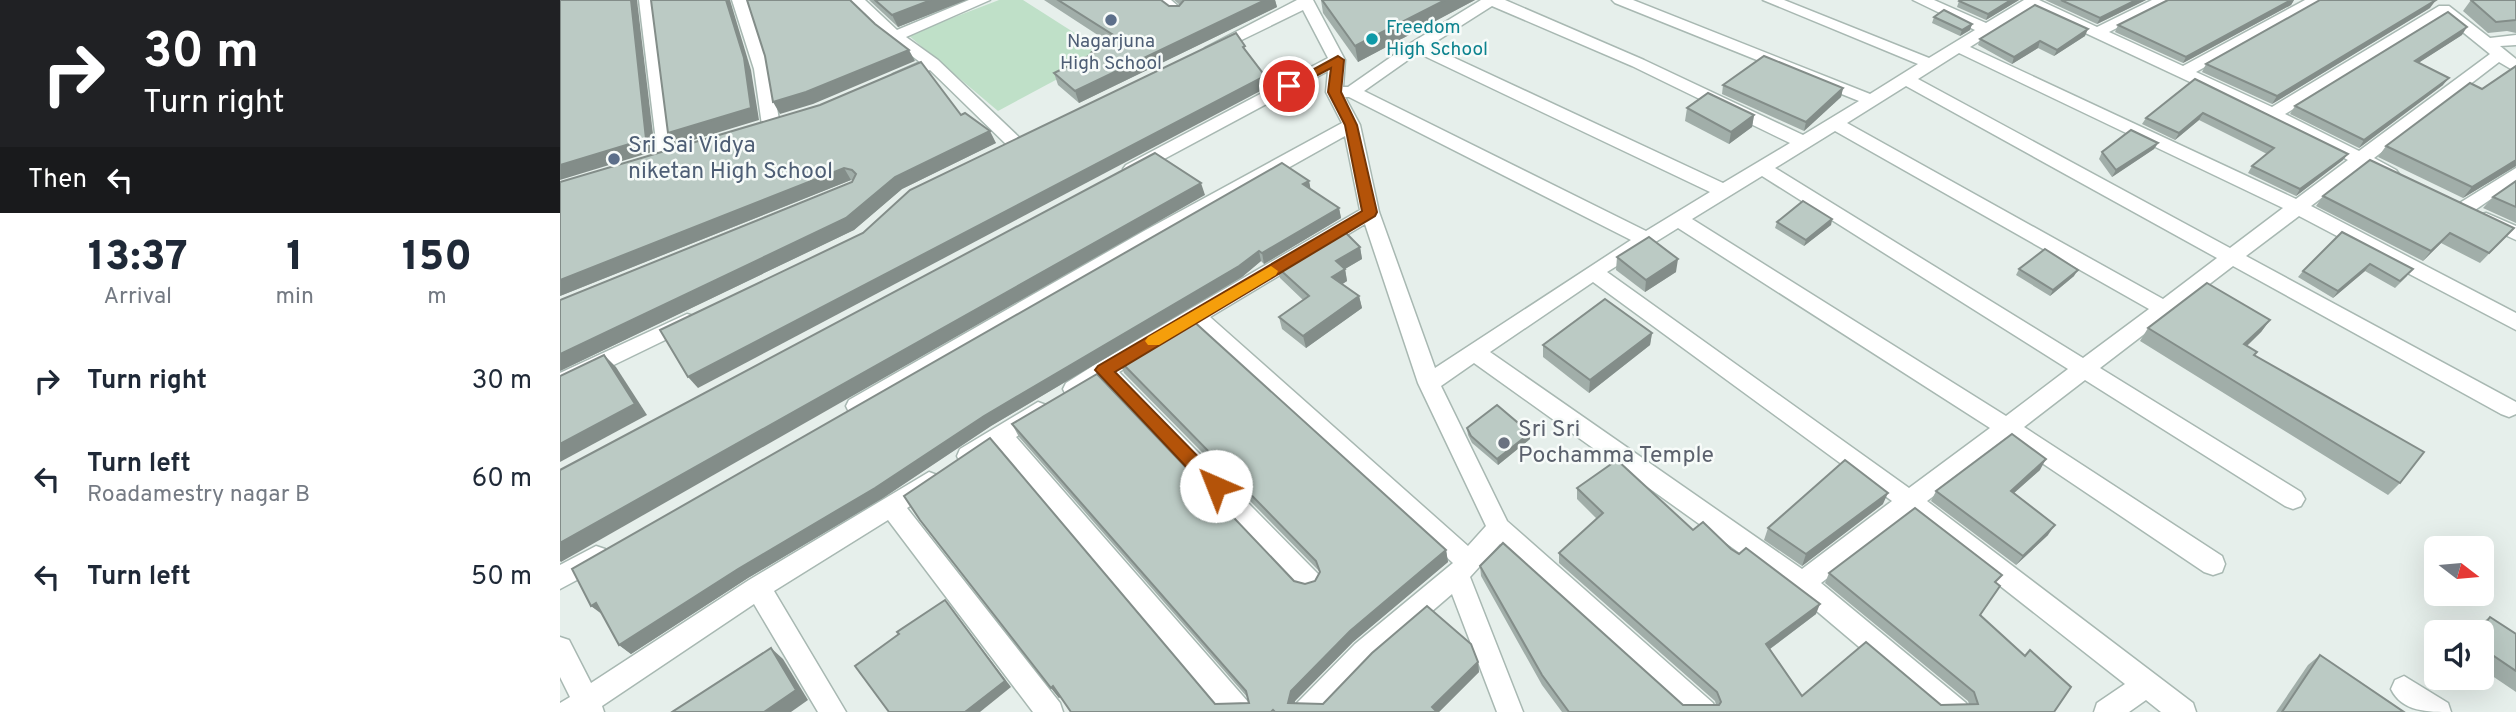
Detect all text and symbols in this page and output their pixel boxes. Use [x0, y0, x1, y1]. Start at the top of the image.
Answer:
marker: Nagarjuna High School [1103, 12, 1119, 28]
place label: Freedom High School [1386, 16, 1488, 62]
text: 30 m [143, 23, 259, 85]
icon: right [28, 28, 119, 119]
place label: Nagarjuna High School [1060, 30, 1162, 76]
marker: Freedom High School [1364, 31, 1380, 47]
pin [1259, 56, 1319, 116]
icon: arrive [1270, 67, 1308, 105]
text: Turn right [143, 84, 285, 124]
place label: Sri Sai Vidya niketan High School [628, 132, 833, 187]
marker: Sri Sai Vidya niketan High School [606, 151, 622, 167]
icon: left [101, 161, 139, 199]
text: Then [28, 164, 87, 197]
text: 13:37 [88, 232, 188, 285]
text: 1 [286, 232, 303, 285]
text: 150 [402, 232, 472, 285]
text: Arrival [104, 283, 172, 312]
text: min [276, 283, 314, 312]
text: m [427, 283, 447, 312]
icon: right [28, 362, 66, 400]
text: Turn right [87, 365, 207, 398]
text: 30 m [472, 365, 532, 398]
place label: Sri Sri Pochamma Temple [1518, 416, 1714, 471]
marker: Sri Sri Pochamma Temple [1496, 435, 1512, 451]
text: Turn left [87, 448, 191, 481]
position arrow [1179, 449, 1253, 523]
icon: left [28, 460, 66, 498]
text: 60 m [472, 463, 532, 496]
text: Roadamestry nagar B [87, 481, 310, 510]
north arrow [2424, 536, 2494, 606]
map controls [2424, 536, 2494, 690]
icon: left [28, 558, 66, 596]
text: Turn left [87, 561, 191, 594]
text: 50 m [471, 561, 532, 594]
button: sound [2424, 620, 2494, 690]

